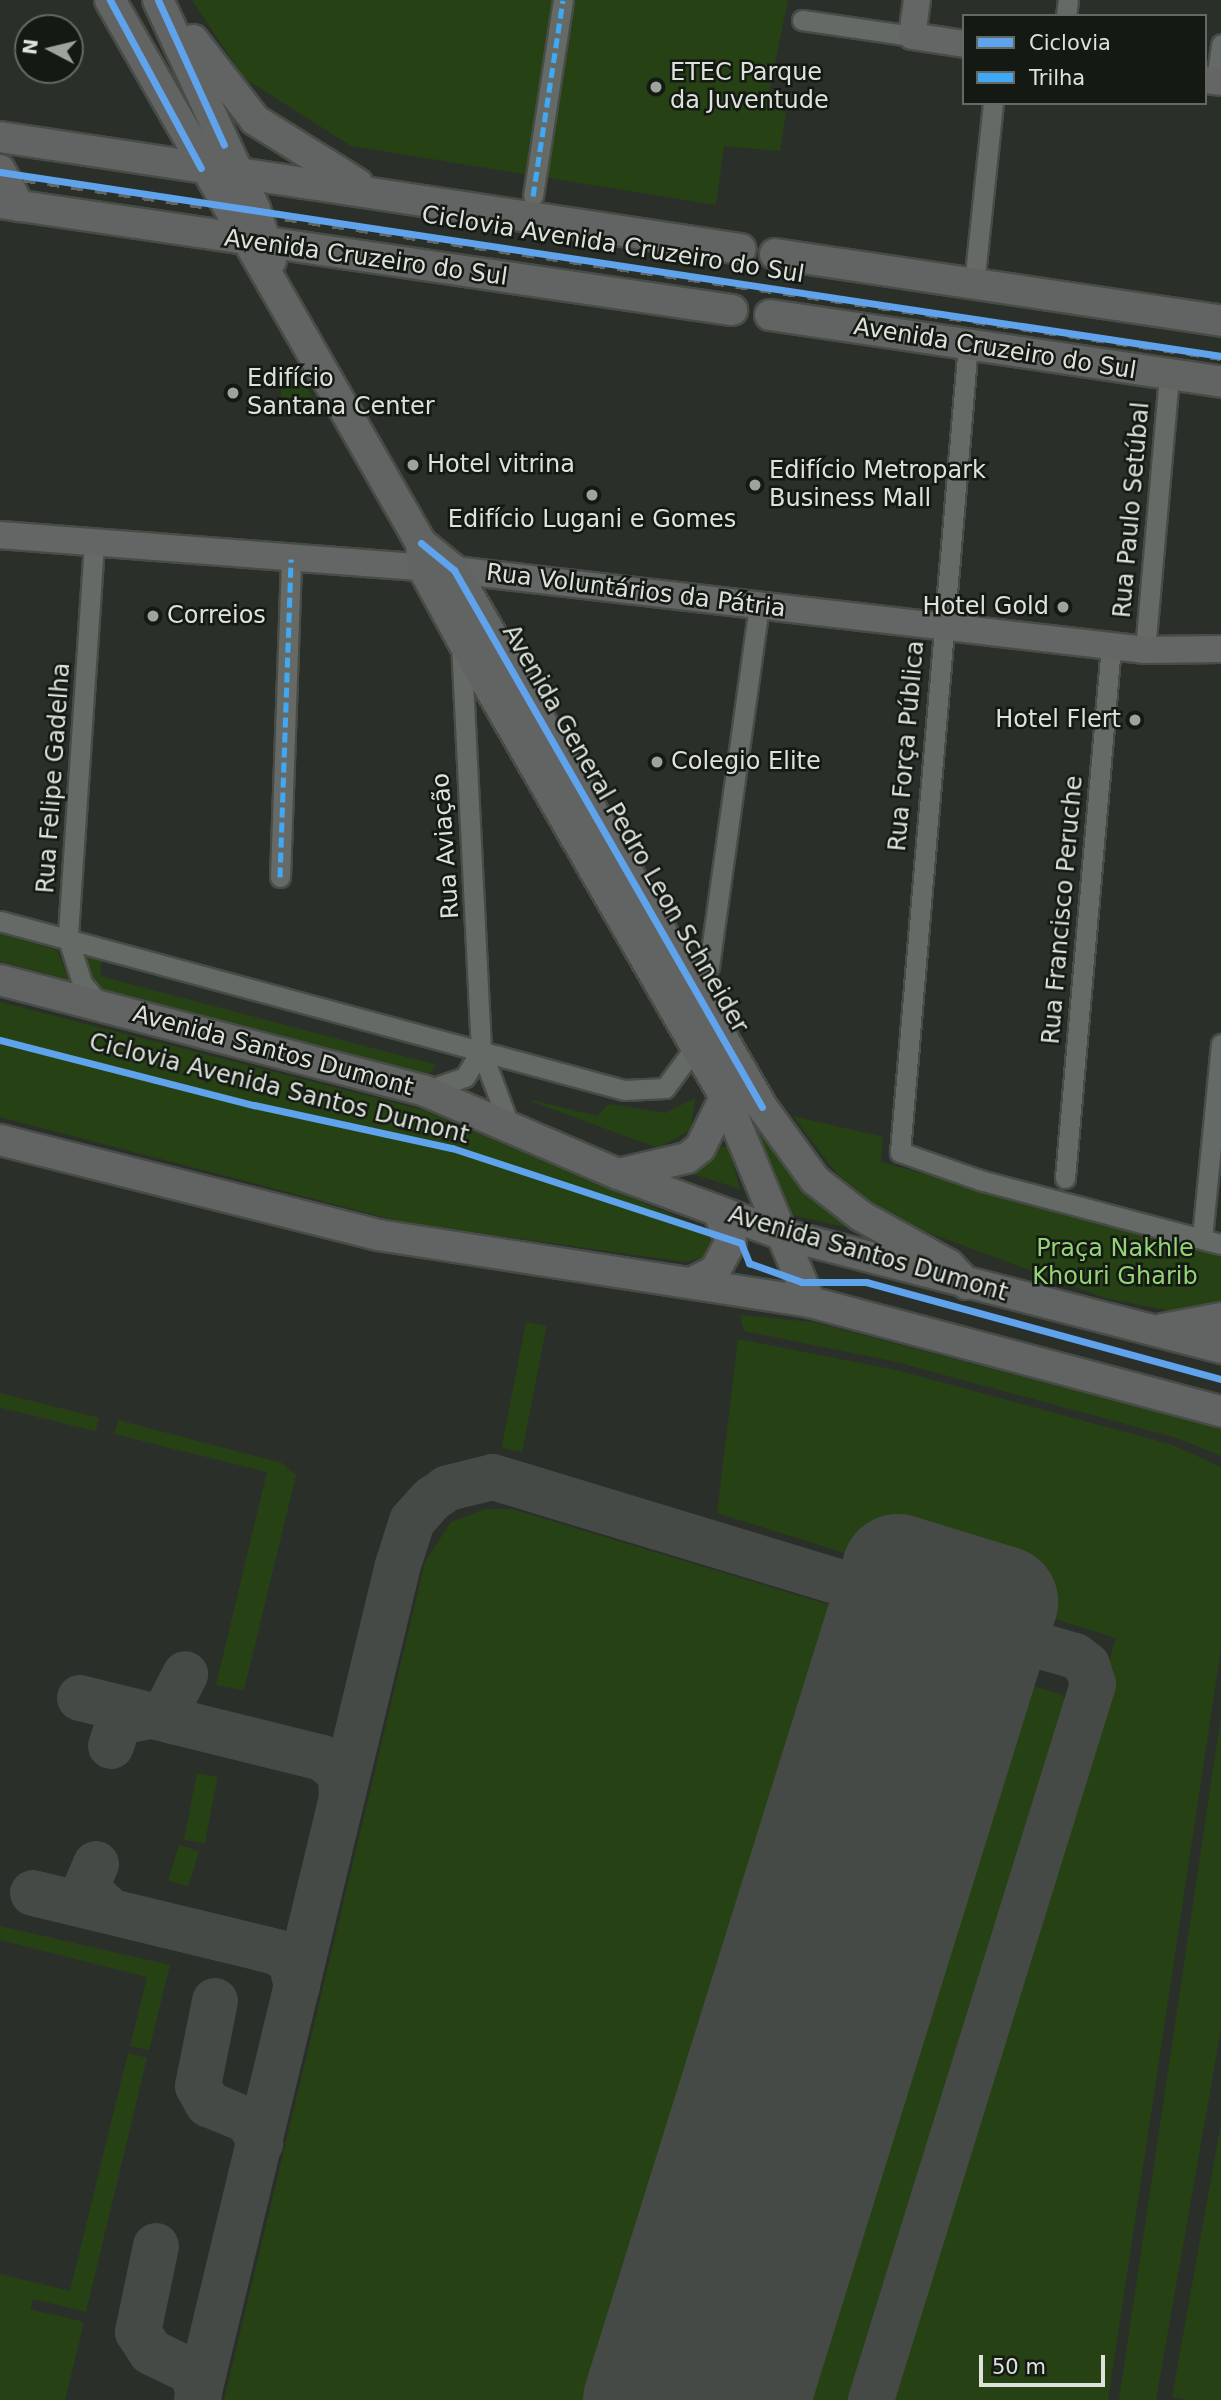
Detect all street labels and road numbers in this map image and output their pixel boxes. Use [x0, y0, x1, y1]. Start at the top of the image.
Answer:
street label: Ciclovia Avenida Cruzeiro do Sul [420, 201, 806, 289]
street label: Avenida Cruzeiro do Sul [223, 224, 509, 292]
street label: Avenida Cruzeiro do Sul [852, 312, 1138, 386]
street label: Rua Paulo Setúbal [1108, 401, 1156, 619]
street label: Rua Voluntários da Pátria [485, 558, 787, 624]
street label: Avenida General Pedro Leon Schneider [496, 620, 754, 1038]
street label: Rua Força Pública [883, 639, 931, 853]
street label: Rua Felipe Gadelha [32, 662, 76, 894]
street label: Rua Aviação [427, 772, 465, 920]
street label: Rua Francisco Peruche [1037, 775, 1089, 1045]
street label: Avenida Santos Dumont [130, 1000, 416, 1102]
street label: Ciclovia Avenida Santos Dumont [86, 1028, 472, 1150]
street label: Avenida Santos Dumont [725, 1200, 1011, 1308]

